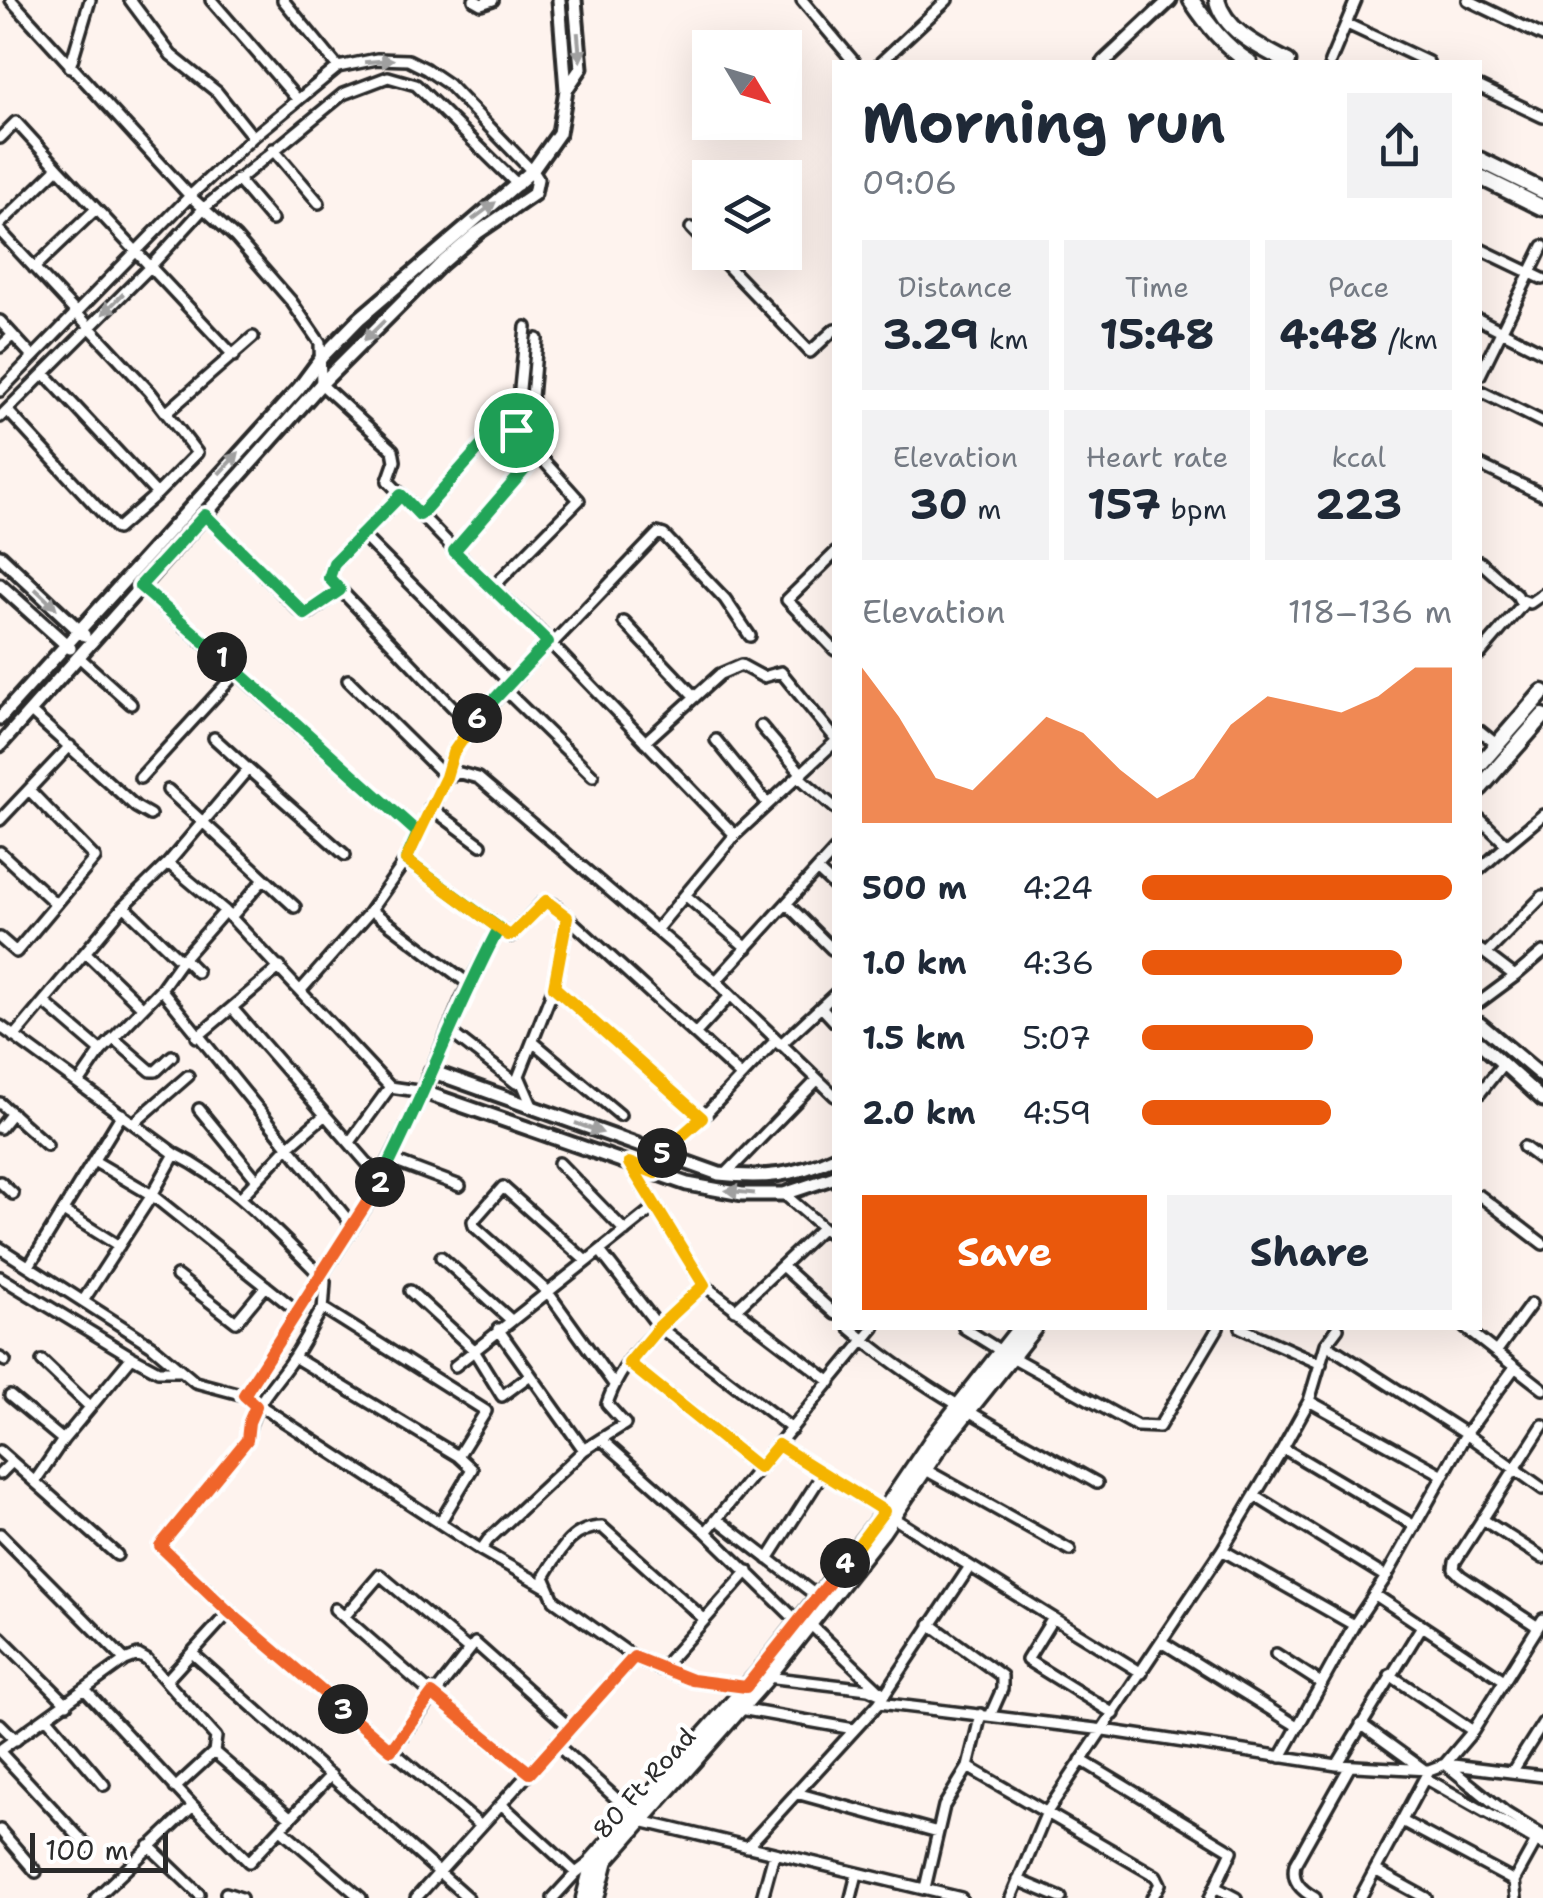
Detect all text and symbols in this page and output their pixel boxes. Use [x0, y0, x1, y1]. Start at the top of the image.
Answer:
north arrow [692, 30, 802, 140]
map controls [692, 30, 802, 270]
one-way arrow [571, 32, 587, 64]
one-way arrow [363, 52, 395, 68]
text: Morning run [862, 86, 1226, 160]
button: share [1347, 93, 1452, 198]
button: layers [692, 160, 802, 270]
text: 09:06 [862, 161, 957, 204]
one-way arrow [471, 201, 497, 221]
text: Distance [898, 268, 1013, 306]
text: Time [1125, 268, 1189, 306]
text: Pace [1328, 268, 1389, 306]
one-way arrow [101, 292, 125, 315]
text: 3.29 [882, 306, 979, 362]
text: 15:48 [1099, 306, 1215, 362]
text: 4:48 [1279, 306, 1378, 362]
one-way arrow [362, 319, 386, 343]
text: km [979, 320, 1028, 358]
text: /km [1378, 320, 1438, 358]
pin [474, 388, 559, 473]
icon: arrive [489, 403, 544, 458]
text: Elevation [893, 438, 1018, 476]
text: Heart rate [1086, 438, 1228, 476]
text: kcal [1331, 438, 1386, 476]
one-way arrow [217, 451, 240, 475]
text: 30 [909, 476, 968, 532]
text: 157 [1087, 476, 1161, 532]
text: 223 [1315, 476, 1402, 532]
text: m [968, 490, 1001, 528]
text: bpm [1161, 490, 1227, 528]
one-way arrow [34, 587, 58, 610]
text: Elevation [862, 590, 1005, 633]
text: 118–136 m [1288, 590, 1452, 633]
pin: 1 [197, 632, 247, 682]
text: 1 [216, 638, 228, 676]
pin: 6 [452, 693, 502, 743]
text: 6 [467, 699, 487, 737]
text: 500 m [862, 866, 967, 909]
text: 4:24 [1022, 866, 1093, 909]
text: 1.0 km [862, 941, 967, 984]
text: 4:36 [1022, 941, 1094, 984]
text: 1.5 km [862, 1016, 965, 1059]
text: 5:07 [1022, 1016, 1091, 1059]
text: 2.0 km [862, 1091, 976, 1134]
text: 4:59 [1022, 1091, 1092, 1134]
one-way arrow [574, 1121, 604, 1136]
pin: 5 [637, 1128, 687, 1178]
text: 5 [653, 1134, 671, 1172]
pin: 2 [355, 1157, 405, 1207]
text: 2 [370, 1163, 390, 1201]
one-way arrow [724, 1184, 756, 1200]
button: Save [862, 1195, 1147, 1310]
button: Share [1167, 1195, 1452, 1310]
pin: 4 [820, 1538, 870, 1588]
text: 4 [835, 1544, 855, 1582]
pin: 3 [318, 1684, 368, 1734]
text: 3 [333, 1690, 353, 1728]
street label: 80 Ft Road [585, 1720, 703, 1846]
scale bar [30, 1828, 168, 1872]
text: 100 m [45, 1831, 129, 1869]

